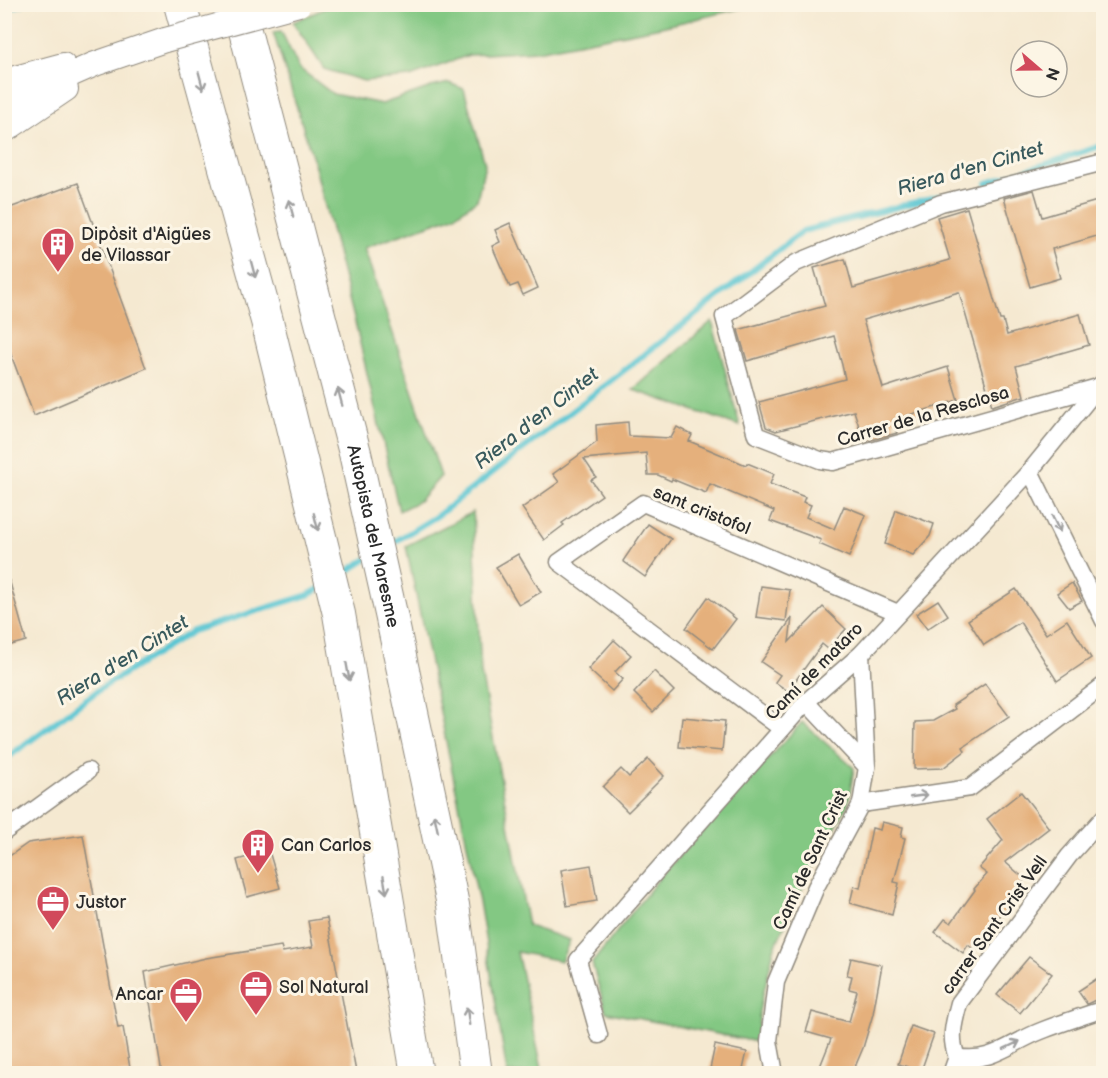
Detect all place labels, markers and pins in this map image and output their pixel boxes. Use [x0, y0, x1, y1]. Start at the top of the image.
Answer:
place label: Dipòsit d'Aigües de Vilassar [81, 224, 211, 266]
building icon: Dipòsit d'Aigües de Vilassar [40, 226, 76, 273]
building icon: Can Carlos [240, 827, 276, 874]
place label: Can Carlos [281, 835, 372, 856]
office icon: Justor [35, 884, 71, 931]
place label: Justor [76, 892, 127, 913]
office icon: Sol Natural [238, 969, 274, 1016]
office icon: Ancar [168, 976, 204, 1023]
place label: Sol Natural [279, 977, 369, 998]
place label: Ancar [116, 984, 163, 1005]

